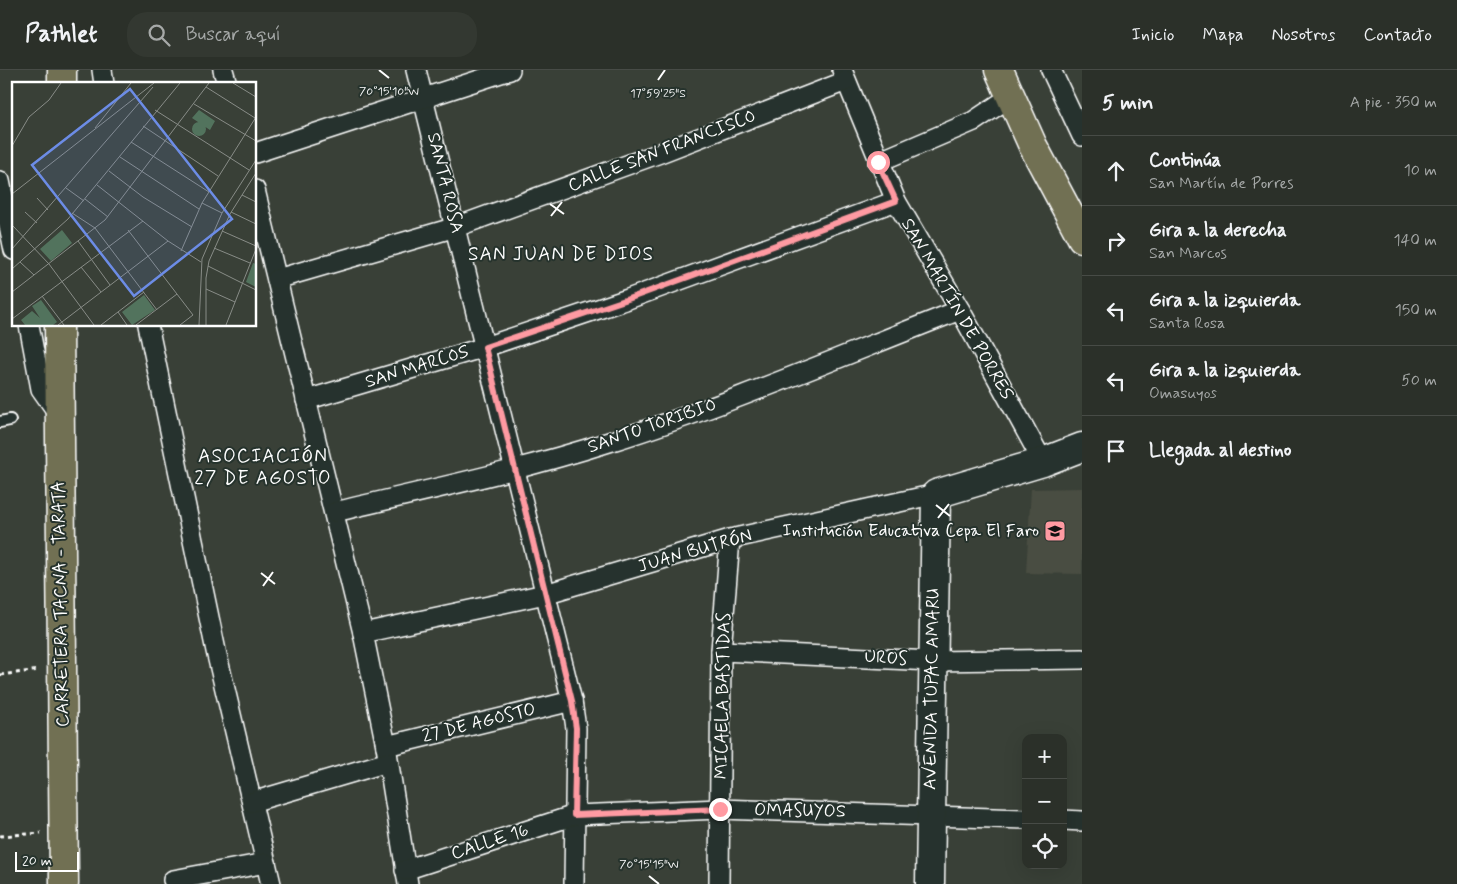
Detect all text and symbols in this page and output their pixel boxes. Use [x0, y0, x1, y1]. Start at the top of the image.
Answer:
search box [127, 12, 477, 57]
text: Pathlet [25, 19, 97, 50]
icon: search [145, 21, 173, 49]
text: Buscar aquí [185, 22, 281, 47]
text: Inicio [1132, 23, 1174, 47]
text: Mapa [1202, 23, 1243, 47]
text: Nosotros [1271, 23, 1336, 47]
text: Contacto [1364, 23, 1432, 47]
inset map [12, 82, 256, 326]
text: 70°15'10"W [359, 84, 419, 100]
text: 17°59'25"S [630, 86, 686, 102]
text: 5 min [1102, 89, 1154, 117]
text: A pie · 350 m [1350, 92, 1437, 113]
street label: CALLE SAN FRANCISCO [565, 104, 759, 198]
street label: SANTA ROSA [421, 130, 469, 236]
text: Continúa [1149, 148, 1221, 173]
route start [867, 151, 890, 174]
icon: ahead [1102, 157, 1130, 185]
text: 10 m [1404, 160, 1437, 181]
text: San Martín de Porres [1149, 173, 1294, 194]
street label: SAN MARTÍN DE PORRES [895, 214, 1019, 404]
text: Gira a la derecha [1149, 218, 1287, 243]
icon: right [1102, 227, 1130, 255]
text: 140 m [1393, 230, 1437, 251]
district label: SAN JUAN DE DIOS [468, 242, 654, 267]
text: San Marcos [1149, 243, 1227, 264]
text: Gira a la izquierda [1149, 288, 1300, 313]
icon: left [1102, 297, 1130, 325]
text: 150 m [1395, 300, 1437, 321]
text: Santa Rosa [1149, 313, 1225, 334]
street label: SAN MARCOS [362, 340, 472, 394]
text: Gira a la izquierda [1149, 358, 1300, 383]
icon: left [1102, 367, 1130, 395]
text: 50 m [1401, 370, 1437, 391]
text: Omasuyos [1149, 383, 1217, 404]
street label: SANTO TORIBIO [584, 393, 720, 459]
icon: arrive [1102, 437, 1130, 465]
text: Llegada al destino [1149, 438, 1291, 463]
district label: ASOCIACIÓN 27 DE AGOSTO [194, 444, 332, 491]
street label: CARRETERA TACNA - TARATA [47, 481, 75, 727]
place label: Institución Educativa Cepa El Faro [782, 519, 1039, 543]
school or university icon: Institución Educativa Cepa El Faro [1043, 519, 1067, 543]
street label: JUAN BUTRÓN [635, 523, 755, 579]
street label: AVENIDA TUPAC AMARU [918, 588, 946, 790]
street label: MICAELA BASTIDAS [710, 612, 736, 780]
street label: UROS [864, 645, 908, 671]
street label: 27 DE AGOSTO [420, 697, 538, 749]
map controls [1022, 734, 1067, 869]
button: + [1022, 734, 1067, 779]
button: − [1022, 779, 1067, 824]
route end [709, 798, 732, 821]
street label: OMASUYOS [754, 798, 846, 824]
street label: CALLE 16 [448, 818, 532, 866]
button: locate [1022, 824, 1067, 869]
scale bar [15, 849, 79, 872]
text: 20 m [22, 852, 52, 870]
text: 70°15'15"W [619, 857, 679, 873]

